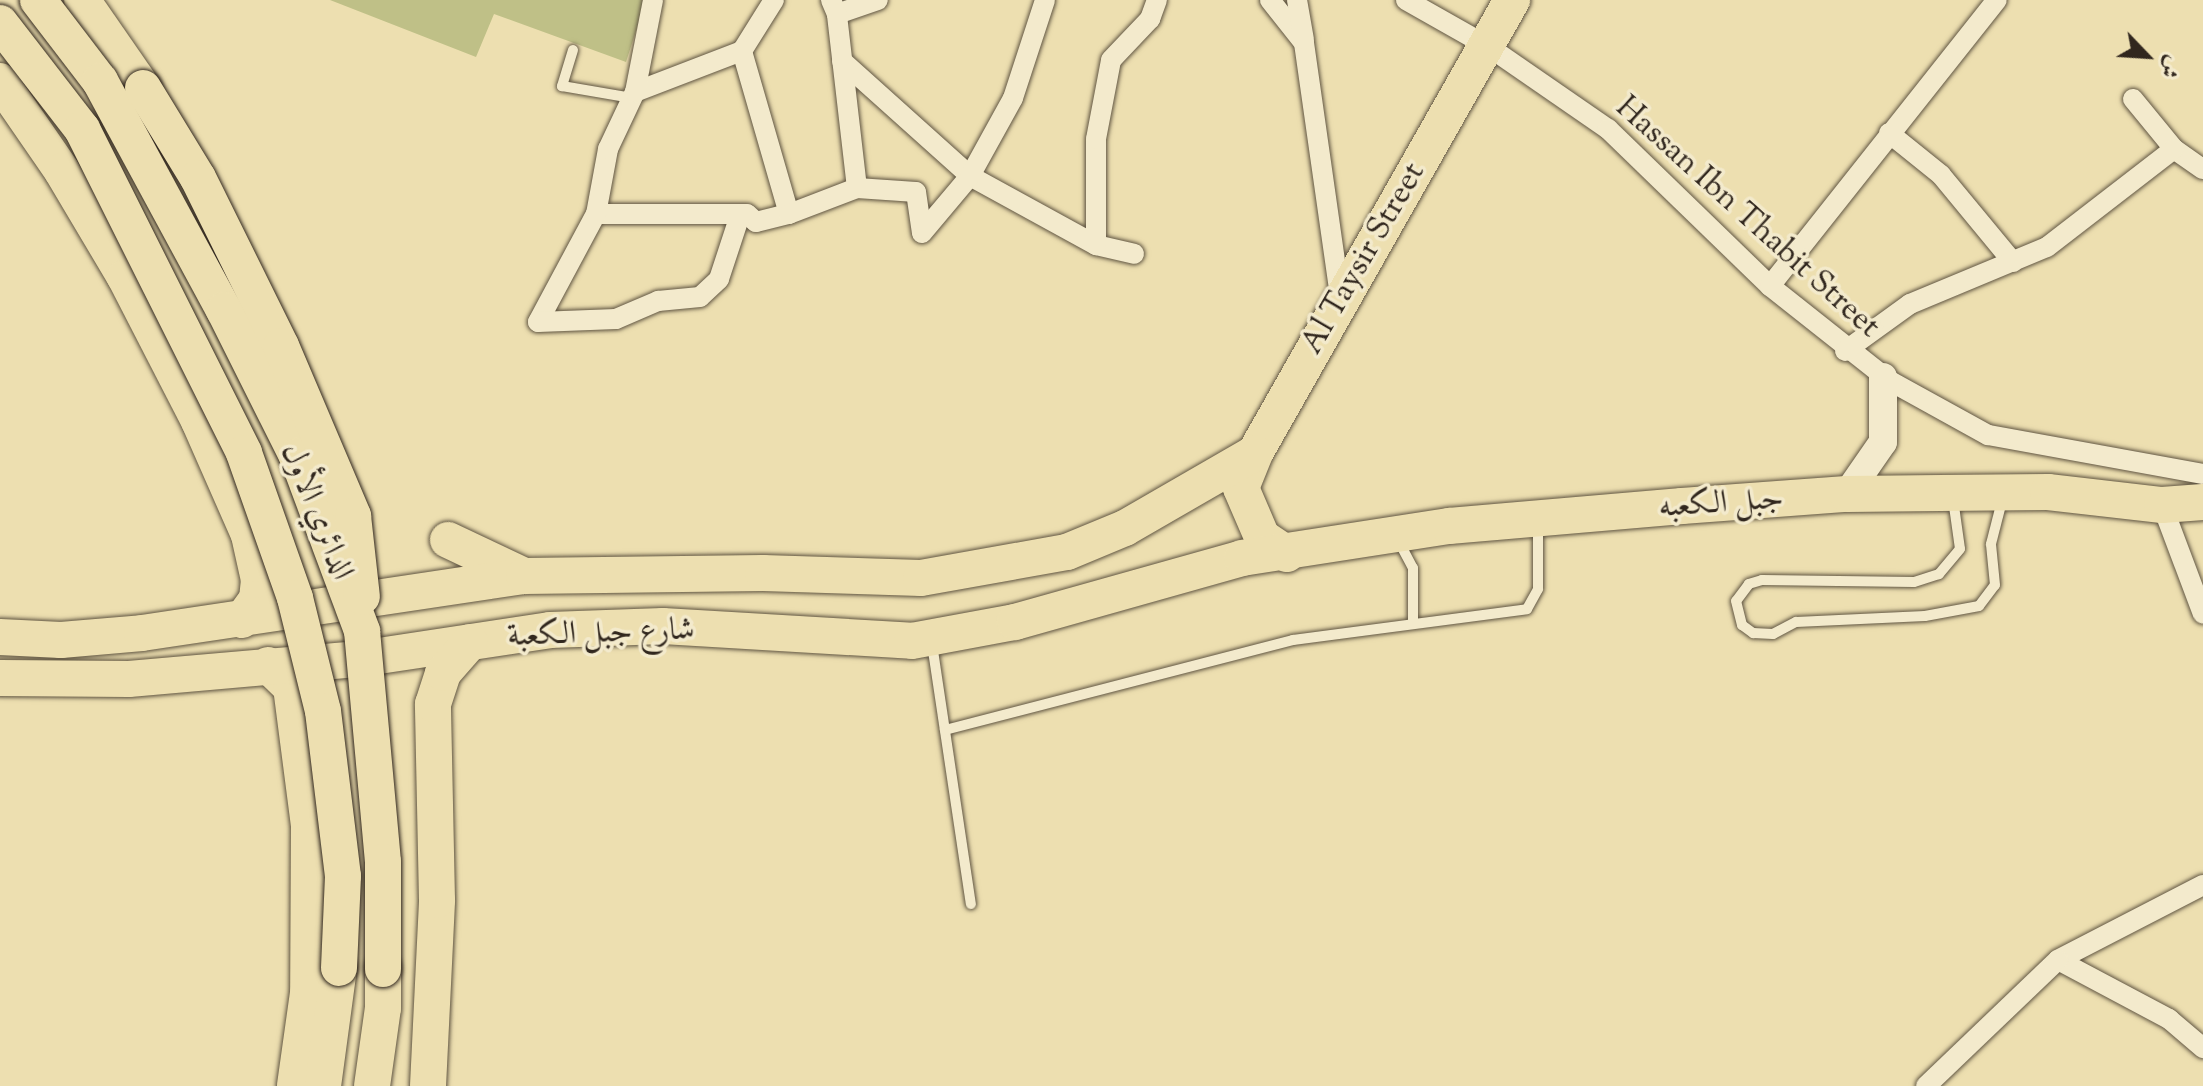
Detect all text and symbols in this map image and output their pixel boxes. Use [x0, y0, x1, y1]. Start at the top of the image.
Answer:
north arrow [2107, 16, 2187, 96]
text: ش [2150, 49, 2188, 83]
street label: Hassan Ibn Thabit Street [1607, 89, 1887, 347]
street label: Al Taysir Street [1294, 156, 1434, 362]
street label: الدائري الأول [271, 438, 361, 586]
street label: جبل الكعبه [1657, 480, 1785, 528]
street label: شارع جبل الكعبة [507, 612, 695, 656]

